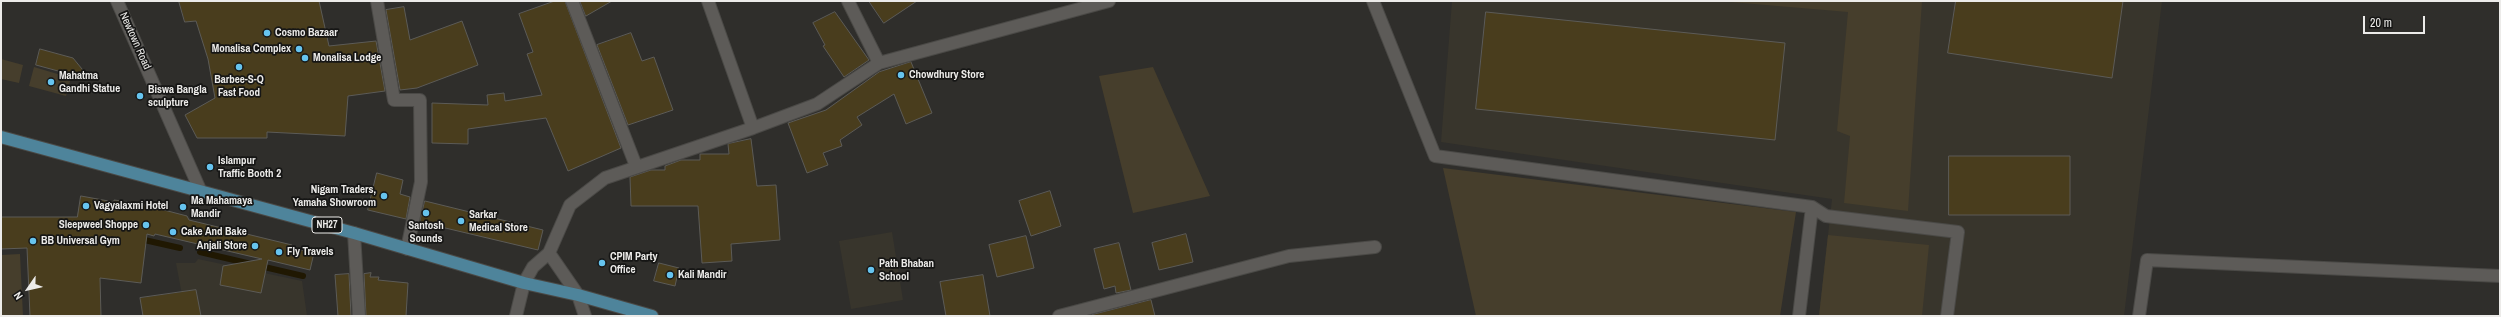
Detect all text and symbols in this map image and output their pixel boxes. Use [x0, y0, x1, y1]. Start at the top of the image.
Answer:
scale bar [2365, 8, 2427, 34]
street label: Newtown Road [117, 10, 153, 72]
text: 20 m [2370, 15, 2392, 31]
place label: Cosmo Bazaar [275, 26, 338, 40]
marker: Cosmo Bazaar [262, 28, 272, 38]
place label: Monalisa Complex [212, 42, 291, 56]
marker: Monalisa Complex [294, 44, 304, 54]
place label: Monalisa Lodge [313, 51, 381, 65]
marker: Monalisa Lodge [300, 53, 310, 63]
marker: Barbee-S-Q Fast Food [234, 62, 244, 72]
place label: Chowdhury Store [909, 68, 984, 82]
place label: Mahatma Gandhi Statue [59, 69, 120, 95]
marker: Chowdhury Store [896, 70, 906, 80]
place label: Barbee-S-Q Fast Food [214, 73, 264, 99]
marker: Mahatma Gandhi Statue [46, 77, 56, 87]
place label: Biswa Bangla sculpture [148, 83, 207, 109]
marker: Biswa Bangla sculpture [135, 91, 145, 101]
place label: Islampur Traffic Booth 2 [218, 154, 281, 180]
marker: Islampur Traffic Booth 2 [205, 162, 215, 172]
place label: Nigam Traders, Yamaha Showroom [293, 183, 376, 209]
marker: Nigam Traders, Yamaha Showroom [379, 191, 389, 201]
place label: Ma Mahamaya Mandir [191, 194, 252, 220]
place label: Vagyalaxmi Hotel [94, 199, 168, 213]
marker: Vagyalaxmi Hotel [81, 201, 91, 211]
marker: Ma Mahamaya Mandir [178, 202, 188, 212]
marker: Santosh Sounds [421, 208, 431, 218]
place label: Sarkar Medical Store [469, 208, 528, 234]
marker: Sarkar Medical Store [456, 216, 466, 226]
road number: NH27 [312, 217, 342, 233]
place label: Sleepweel Shoppe [59, 218, 138, 232]
place label: Santosh Sounds [408, 219, 444, 245]
marker: Sleepweel Shoppe [141, 220, 151, 230]
place label: Cake And Bake [181, 225, 247, 239]
marker: Cake And Bake [168, 227, 178, 237]
place label: BB Universal Gym [41, 234, 120, 248]
marker: BB Universal Gym [28, 236, 38, 246]
place label: Anjali Store [197, 239, 247, 253]
marker: Anjali Store [250, 241, 260, 251]
place label: Fly Travels [287, 245, 334, 259]
marker: Fly Travels [274, 247, 284, 257]
place label: CPIM Party Office [610, 250, 658, 276]
place label: Path Bhaban School [879, 257, 934, 283]
marker: CPIM Party Office [597, 258, 607, 268]
marker: Path Bhaban School [866, 265, 876, 275]
place label: Kali Mandir [678, 268, 727, 282]
north arrow [8, 269, 48, 309]
marker: Kali Mandir [665, 270, 675, 280]
text: N [10, 289, 26, 302]

